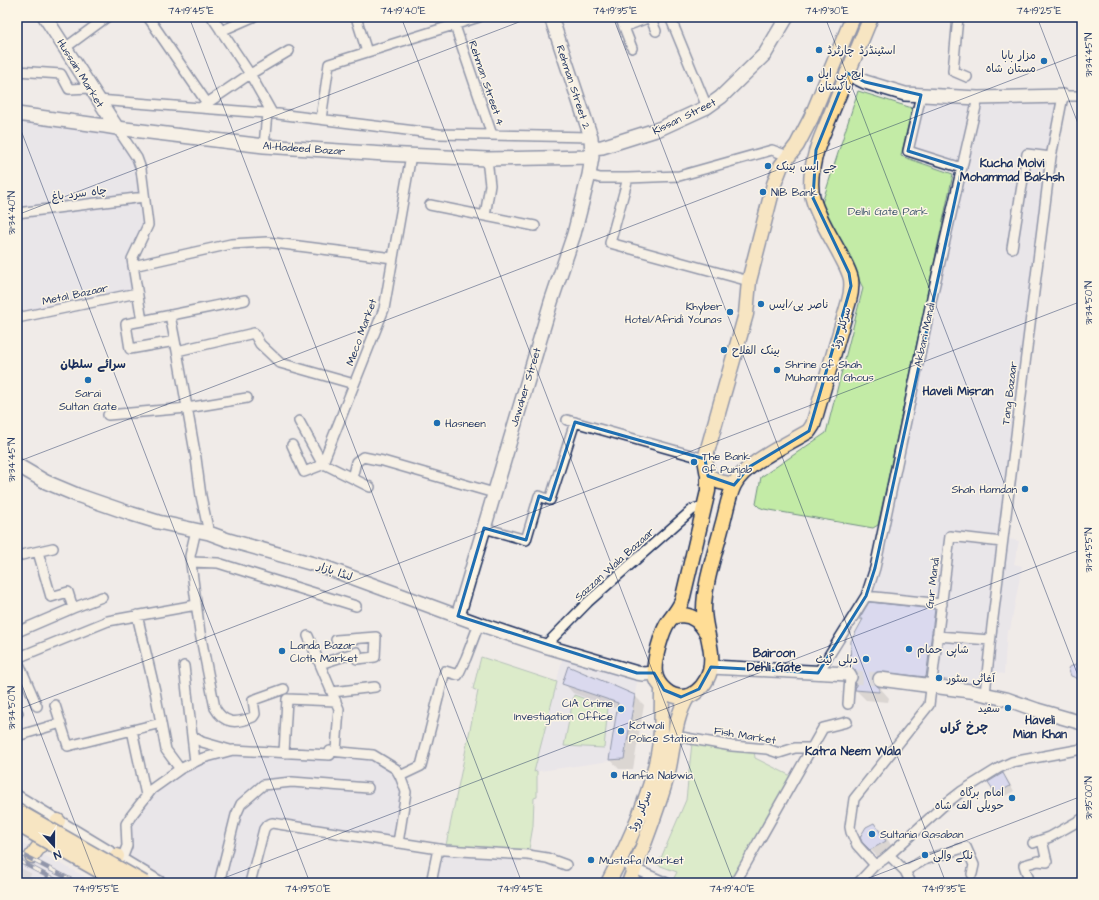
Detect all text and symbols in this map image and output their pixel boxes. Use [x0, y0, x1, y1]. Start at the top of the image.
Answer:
text: 74°19'45"E [168, 4, 214, 18]
text: 74°19'40"E [380, 4, 426, 18]
text: 74°19'35"E [593, 4, 637, 18]
text: 74°19'30"E [805, 4, 849, 18]
text: 74°19'25"E [1017, 4, 1061, 18]
text: 31°34'45"N [1082, 33, 1096, 77]
street label: Hussain Market [53, 36, 108, 111]
street label: Rehman Street 4 [465, 39, 508, 128]
street label: Rehman Street 2 [553, 43, 594, 132]
place label: اسٹینڈرڈ چارٹرڈ [827, 43, 895, 58]
marker: اسٹینڈرڈ چارٹرڈ [814, 45, 824, 55]
place label: مزار بابا مستان شاہ [986, 48, 1036, 76]
marker: مزار بابا مستان شاہ [1039, 56, 1049, 66]
place label: ایچ بی ایل پاکستان [818, 66, 864, 94]
marker: ایچ بی ایل پاکستان [805, 74, 815, 84]
street label: Kissan Street [650, 94, 719, 138]
street label: Al-Hadeed Bazar [262, 138, 346, 159]
district label: Kucha Molvi Mohammad Bakhsh [960, 155, 1065, 186]
place label: جے ایس بینک [776, 159, 837, 174]
marker: جے ایس بینک [763, 161, 773, 171]
street label: چاہ سرد باغ [50, 183, 108, 205]
place label: NIB Bank [771, 185, 818, 200]
marker: NIB Bank [758, 187, 768, 197]
text: 31°34'40"N [5, 191, 19, 235]
park label: Delhi Gate Park [848, 204, 928, 219]
street label: Metal Bazaar [41, 280, 110, 309]
text: 31°34'50"N [1082, 281, 1096, 325]
street label: Meco Market [342, 296, 381, 368]
place label: ناصر پی/ایس [769, 297, 829, 312]
place label: Khyber Hotel/Afridi Younas [625, 299, 722, 327]
marker: ناصر پی/ایس [756, 299, 766, 309]
street label: Akbari Mandi [910, 301, 939, 369]
street label: سرکلر روڈ [828, 305, 855, 351]
marker: Khyber Hotel/Afridi Younas [725, 307, 735, 317]
place label: بینک الفلاح [732, 343, 780, 358]
street label: Jawaher Street [506, 345, 545, 428]
marker: بینک الفلاح [719, 345, 729, 355]
district label: سرائے سلطان [60, 356, 126, 373]
place label: Shrine of Shah Muhammad Ghous [785, 357, 874, 385]
street label: Tang Bazaar [998, 360, 1022, 426]
marker: Shrine of Shah Muhammad Ghous [772, 365, 782, 375]
marker: Sarai Sultan Gate [83, 375, 93, 385]
district label: Haveli Misran [922, 383, 994, 400]
place label: Sarai Sultan Gate [59, 386, 117, 414]
place label: Hasneen [445, 416, 486, 431]
marker: Hasneen [432, 418, 442, 428]
text: 31°34'45"N [5, 438, 19, 482]
place label: The Bank Of Punjab [702, 449, 752, 477]
marker: The Bank Of Punjab [689, 457, 699, 467]
place label: Shah Hamdan [951, 482, 1017, 497]
marker: Shah Hamdan [1020, 484, 1030, 494]
street label: Sazzan Wala Bazaar [571, 524, 658, 604]
text: 31°34'55"N [1082, 528, 1096, 572]
street label: Gur Mandi [922, 556, 943, 609]
street label: لنڈا بازار [314, 558, 354, 584]
place label: Landa Bazar Cloth Market [290, 638, 358, 666]
place label: شاہی حمام [917, 642, 969, 658]
marker: شاہی حمام [904, 644, 914, 654]
district label: Bairoon Dehli Gate [747, 645, 802, 676]
marker: Landa Bazar Cloth Market [277, 646, 287, 656]
place label: دہلی گیٹ [816, 652, 858, 668]
marker: دہلی گیٹ [861, 654, 871, 664]
place label: آغاٹی سٹور [946, 671, 996, 686]
marker: آغاٹی سٹور [934, 673, 944, 683]
text: 31°34'50"N [5, 686, 19, 730]
place label: CIA Crime Investigation Office [514, 696, 613, 725]
place label: سفید [978, 701, 1000, 716]
marker: سفید [1003, 703, 1013, 713]
marker: CIA Crime Investigation Office [616, 704, 626, 714]
district label: Haveli Mian Khan [1013, 712, 1067, 743]
place label: Kotwali Police Station [629, 718, 698, 746]
district label: چرخ گراں [940, 719, 988, 736]
street label: Fish Market [713, 723, 778, 748]
marker: Kotwali Police Station [616, 726, 626, 736]
district label: Katra Neem Wala [805, 743, 902, 760]
place label: Hanfia Nabwia [622, 768, 693, 783]
marker: Hanfia Nabwia [609, 770, 619, 780]
text: 31°35'00"N [1082, 776, 1096, 820]
place label: امام برگاہ حویلی الف شاہ [935, 785, 1004, 813]
street label: سرکلر روڈ [626, 788, 655, 834]
marker: امام برگاہ حویلی الف شاہ [1007, 793, 1017, 803]
north arrow [34, 826, 74, 866]
place label: Sultania Qasaban [880, 827, 964, 842]
marker: Sultania Qasaban [867, 829, 877, 839]
text: N [51, 847, 63, 863]
place label: نلکے والی [933, 848, 973, 863]
marker: نلکے والی [920, 850, 930, 860]
place label: Mustafa Market [599, 853, 684, 868]
marker: Mustafa Market [586, 855, 596, 865]
text: 74°19'55"E [73, 882, 119, 896]
text: 74°19'50"E [285, 882, 331, 896]
text: 74°19'45"E [497, 882, 543, 896]
text: 74°19'40"E [709, 882, 755, 896]
text: 74°19'35"E [922, 882, 966, 896]

